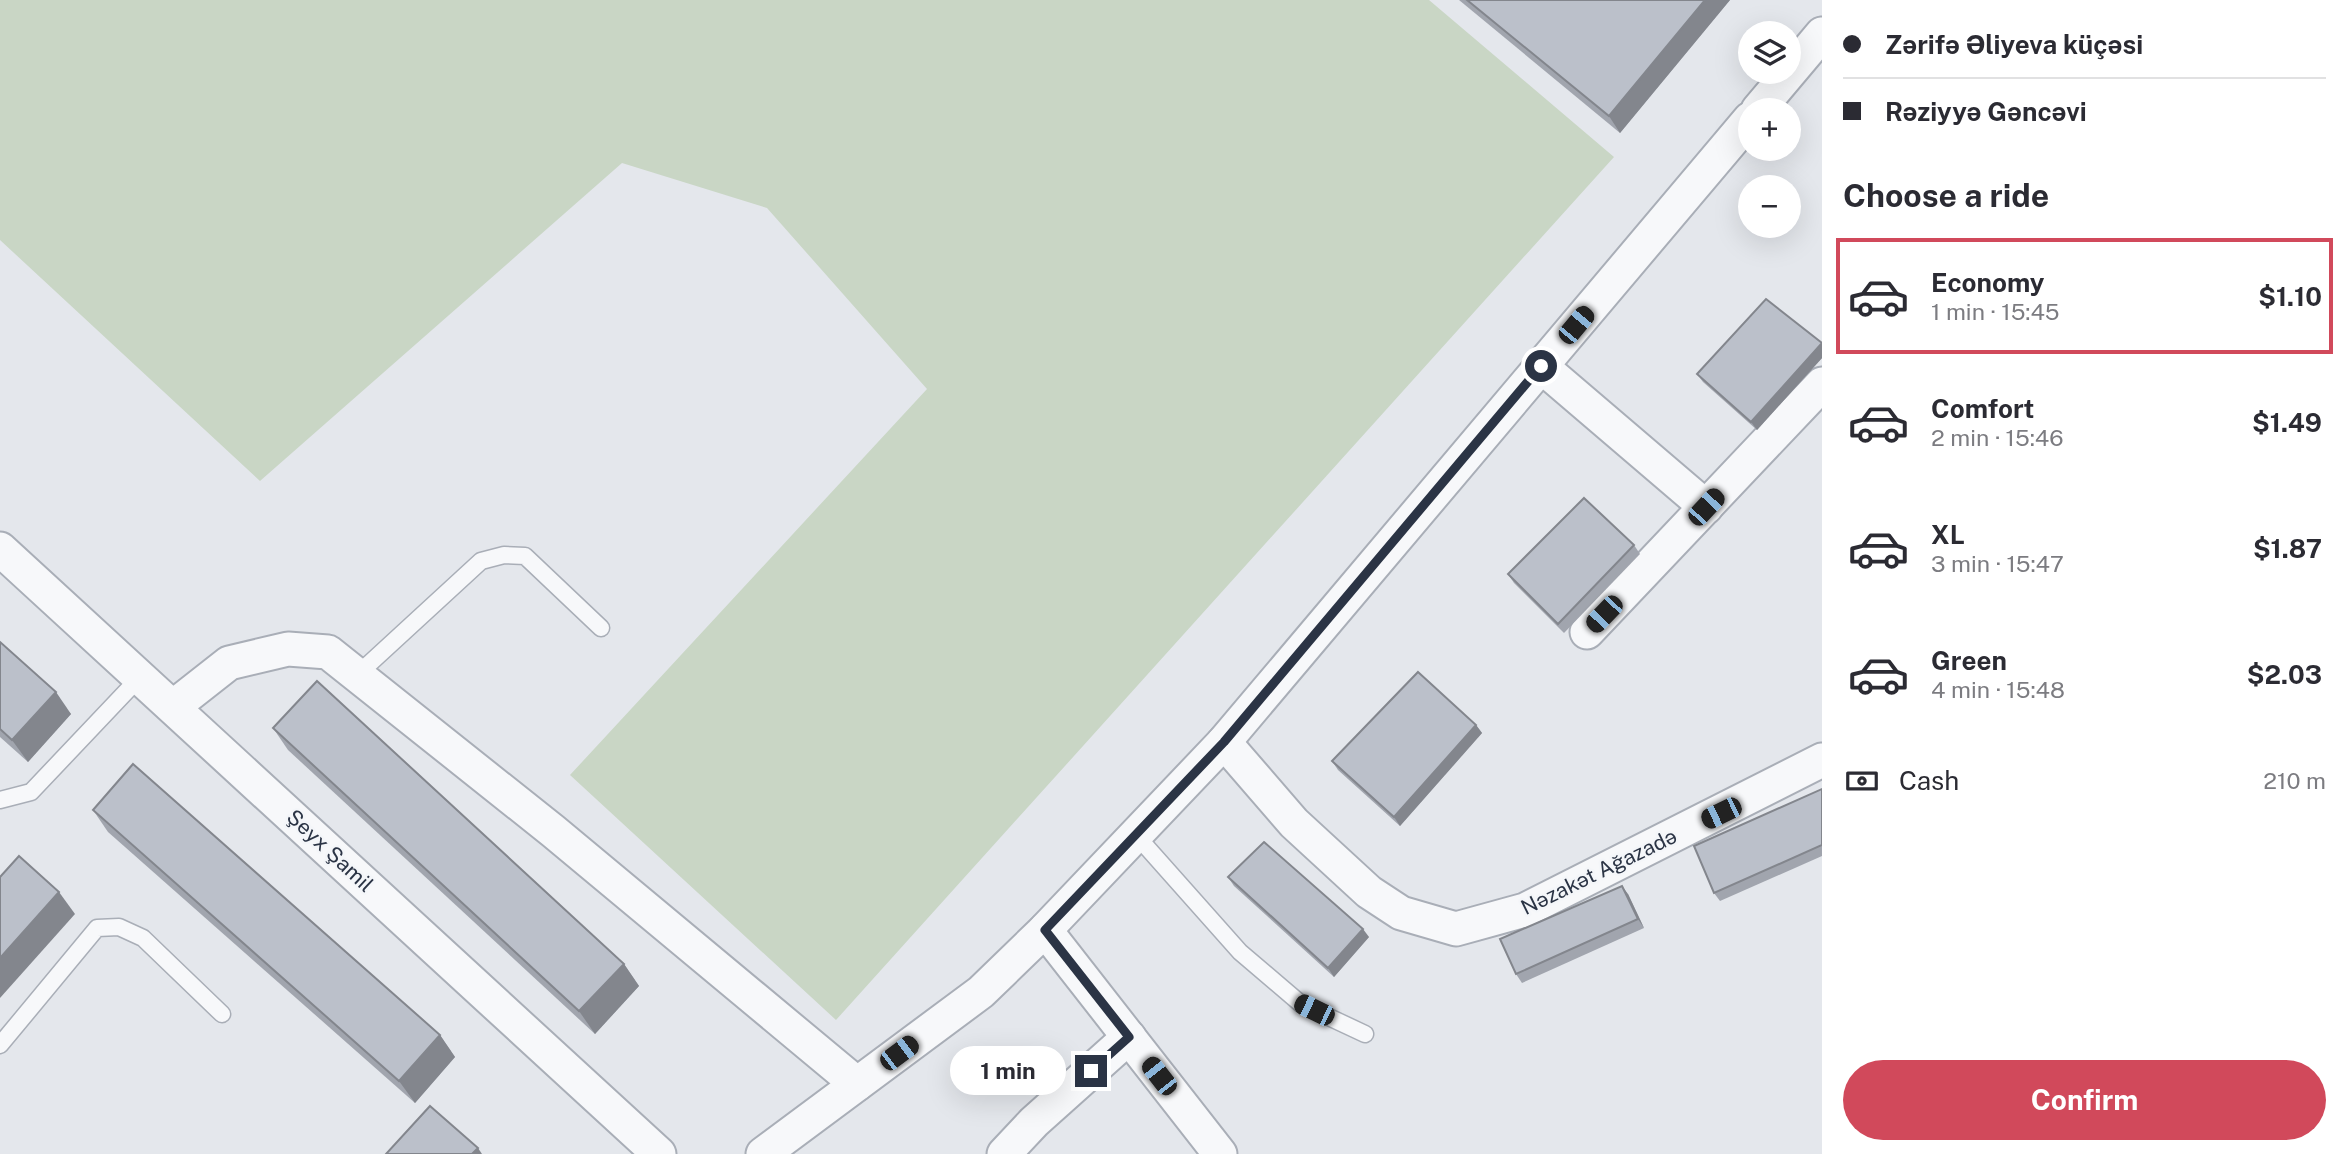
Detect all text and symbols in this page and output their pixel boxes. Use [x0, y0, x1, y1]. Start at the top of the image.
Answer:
map controls [1738, 21, 1801, 238]
button: layers [1738, 21, 1801, 84]
text: Zərifə Əliyeva küçəsi [1885, 29, 2143, 60]
text: Rəziyyə Gəncəvi [1885, 96, 2087, 127]
button: + [1738, 98, 1801, 161]
button: − [1738, 175, 1801, 238]
text: Choose a ride [1843, 177, 2049, 214]
icon: car [1847, 265, 1910, 328]
text: Economy [1931, 267, 2044, 298]
text: $1.10 [2258, 281, 2322, 312]
text: 1 min · 15:45 [1931, 298, 2059, 325]
car [1555, 302, 1598, 348]
route start [1525, 350, 1557, 382]
icon: car [1847, 391, 1910, 454]
text: Comfort [1931, 393, 2034, 424]
text: $1.49 [2252, 407, 2322, 438]
text: 2 min · 15:46 [1931, 424, 2064, 451]
car [1684, 484, 1729, 530]
icon: car [1847, 517, 1910, 580]
text: XL [1931, 519, 1965, 550]
text: $1.87 [2253, 533, 2322, 564]
text: 3 min · 15:47 [1931, 550, 2064, 577]
car [1582, 592, 1627, 636]
icon: car [1847, 643, 1910, 706]
text: Green [1931, 645, 2007, 676]
text: $2.03 [2247, 659, 2322, 690]
text: 4 min · 15:48 [1931, 676, 2065, 703]
icon: cash [1843, 762, 1881, 800]
text: Cash [1899, 765, 1959, 796]
text: 210 m [2263, 767, 2326, 794]
car [1698, 794, 1745, 832]
street label: Şeyx Şamil [282, 804, 379, 897]
street label: Nəzakət Ağazadə [1517, 823, 1681, 920]
car [1291, 991, 1338, 1029]
car [876, 1032, 923, 1074]
callout: 1 min [951, 1046, 1066, 1096]
car [1138, 1053, 1181, 1099]
route end [1075, 1055, 1107, 1087]
text: 1 min [980, 1057, 1036, 1084]
button: Confirm [1843, 1060, 2326, 1140]

